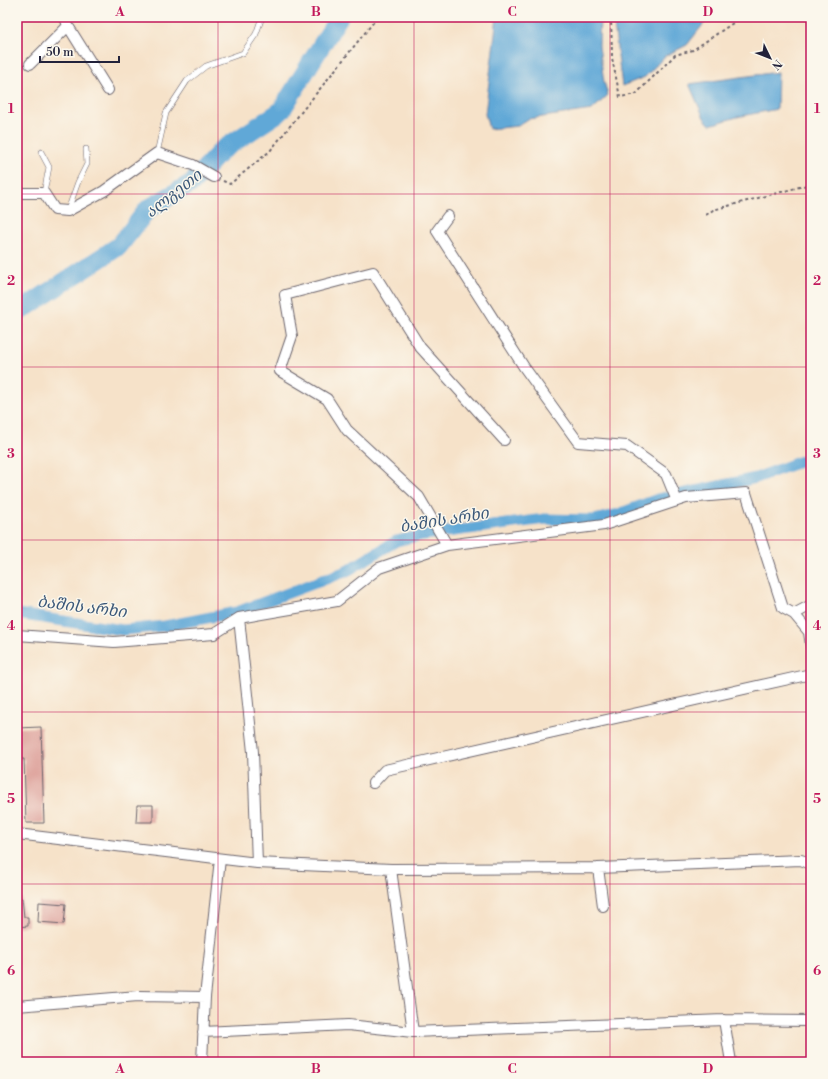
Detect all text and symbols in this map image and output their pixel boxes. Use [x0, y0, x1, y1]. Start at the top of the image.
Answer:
text: A [114, 4, 125, 20]
text: B [311, 4, 321, 20]
text: C [507, 4, 517, 20]
text: D [703, 4, 713, 20]
scale bar [40, 38, 119, 64]
north arrow [750, 38, 790, 78]
text: 50 m [46, 45, 74, 60]
text: N [768, 56, 785, 72]
text: 1 [8, 101, 15, 117]
text: 1 [814, 101, 821, 117]
water label: ალგეთი [141, 165, 207, 222]
text: 2 [7, 273, 15, 289]
text: 2 [813, 273, 821, 289]
text: 3 [7, 446, 15, 462]
text: 3 [813, 446, 821, 462]
water label: ბაშის არხი [398, 503, 491, 537]
water label: ბაშის არხი [36, 592, 128, 622]
text: 4 [7, 618, 16, 634]
text: 4 [813, 618, 822, 634]
text: 5 [7, 791, 15, 807]
text: 5 [813, 791, 821, 807]
text: 6 [7, 963, 15, 979]
text: 6 [813, 963, 821, 979]
text: A [114, 1061, 125, 1077]
text: B [311, 1061, 321, 1077]
text: C [507, 1061, 517, 1077]
text: D [703, 1061, 713, 1077]

